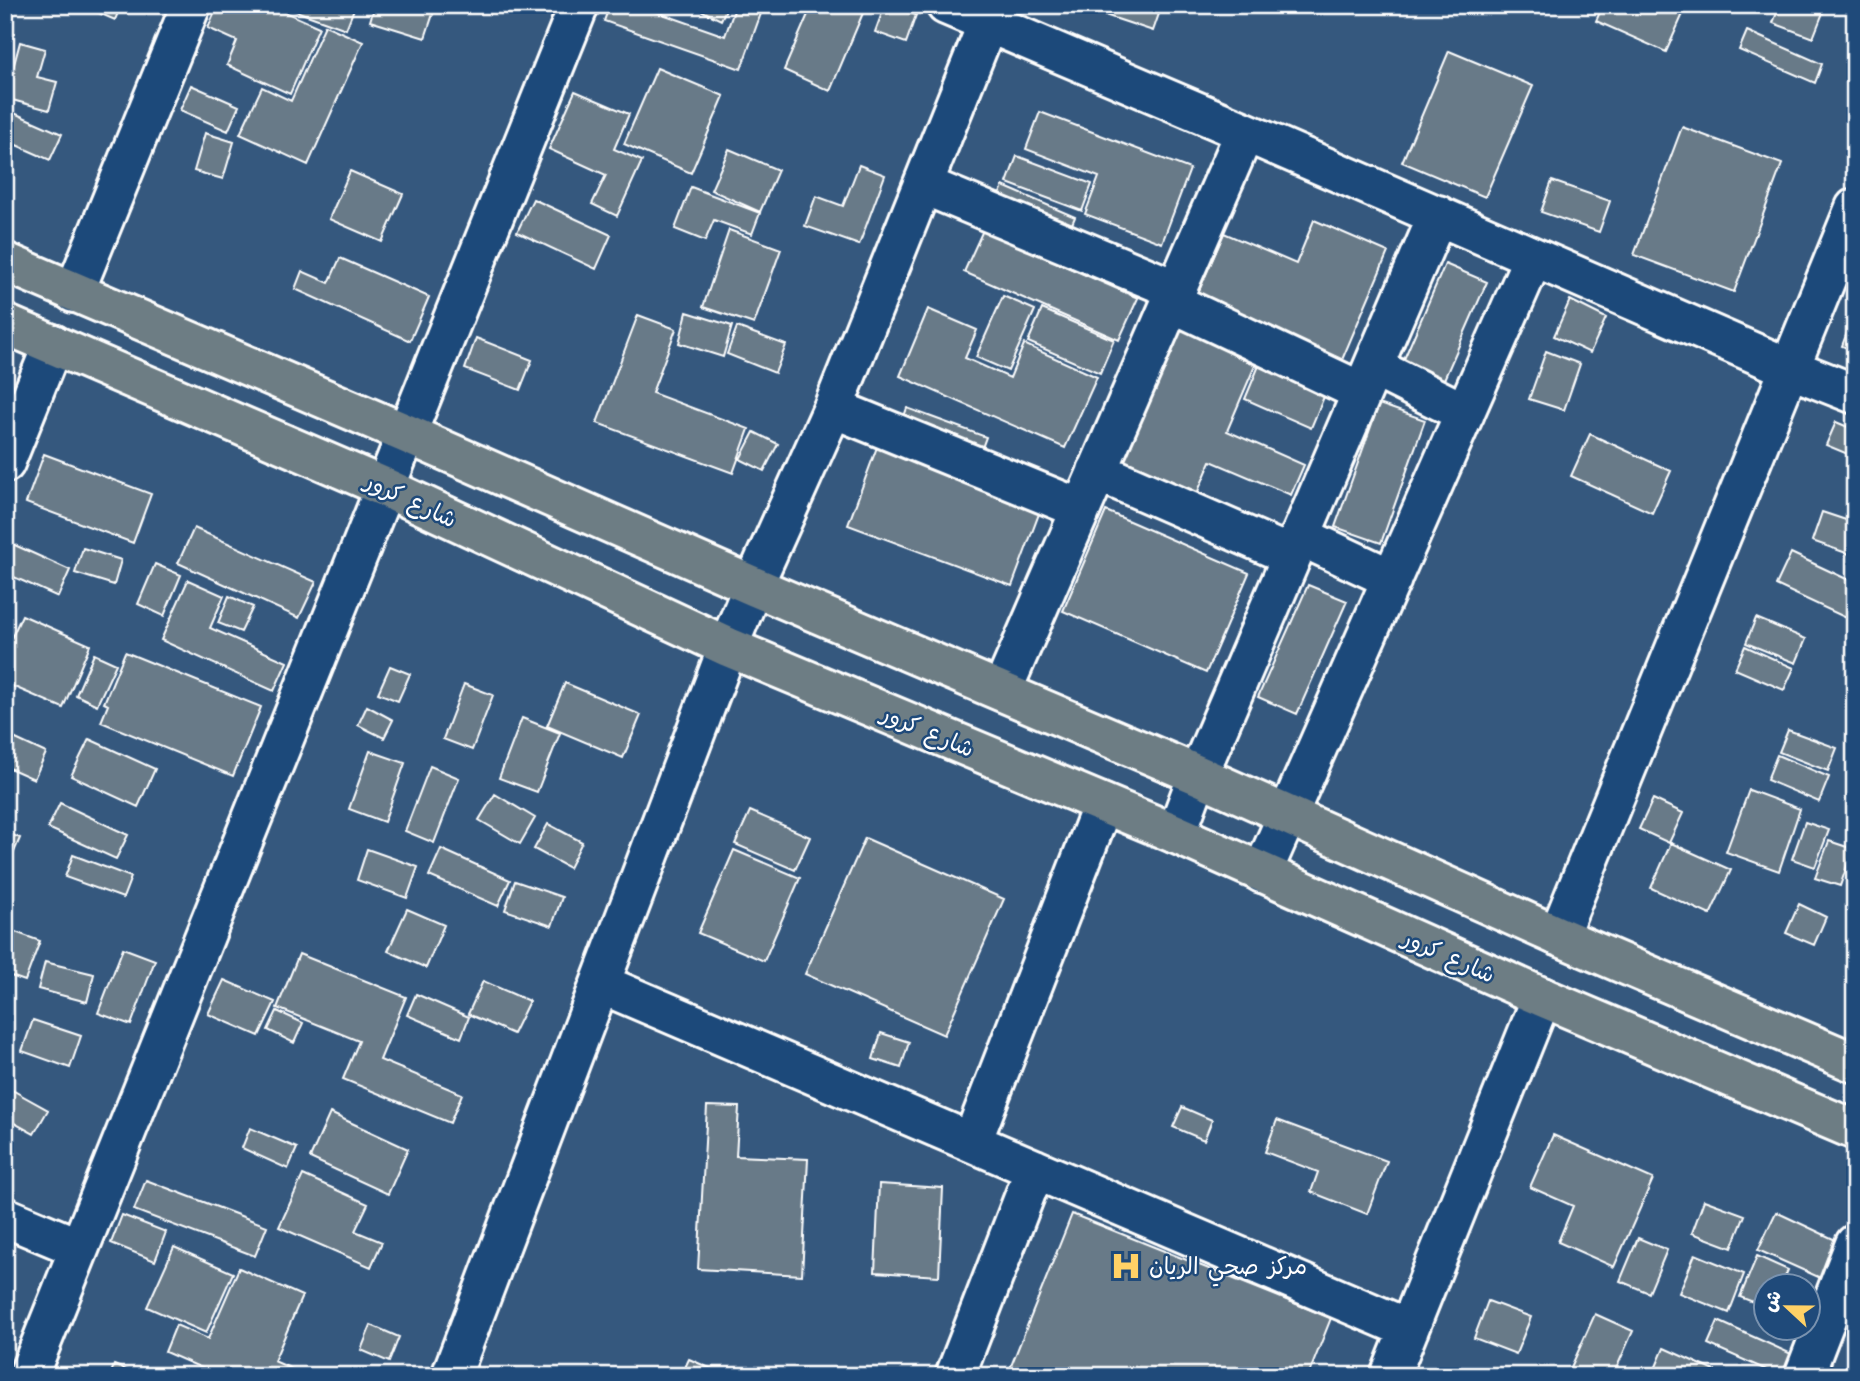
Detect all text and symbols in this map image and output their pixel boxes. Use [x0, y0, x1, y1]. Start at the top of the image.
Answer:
street label: شارع كرور [358, 465, 462, 536]
street label: شارع كرور [875, 697, 979, 766]
street label: شارع كرور [1396, 922, 1500, 991]
hospital icon: مركز صحي الريان [1109, 1249, 1143, 1283]
place label: مركز صحي الريان [1149, 1251, 1307, 1287]
north arrow [1752, 1272, 1822, 1342]
text: ش [1756, 1286, 1789, 1316]

